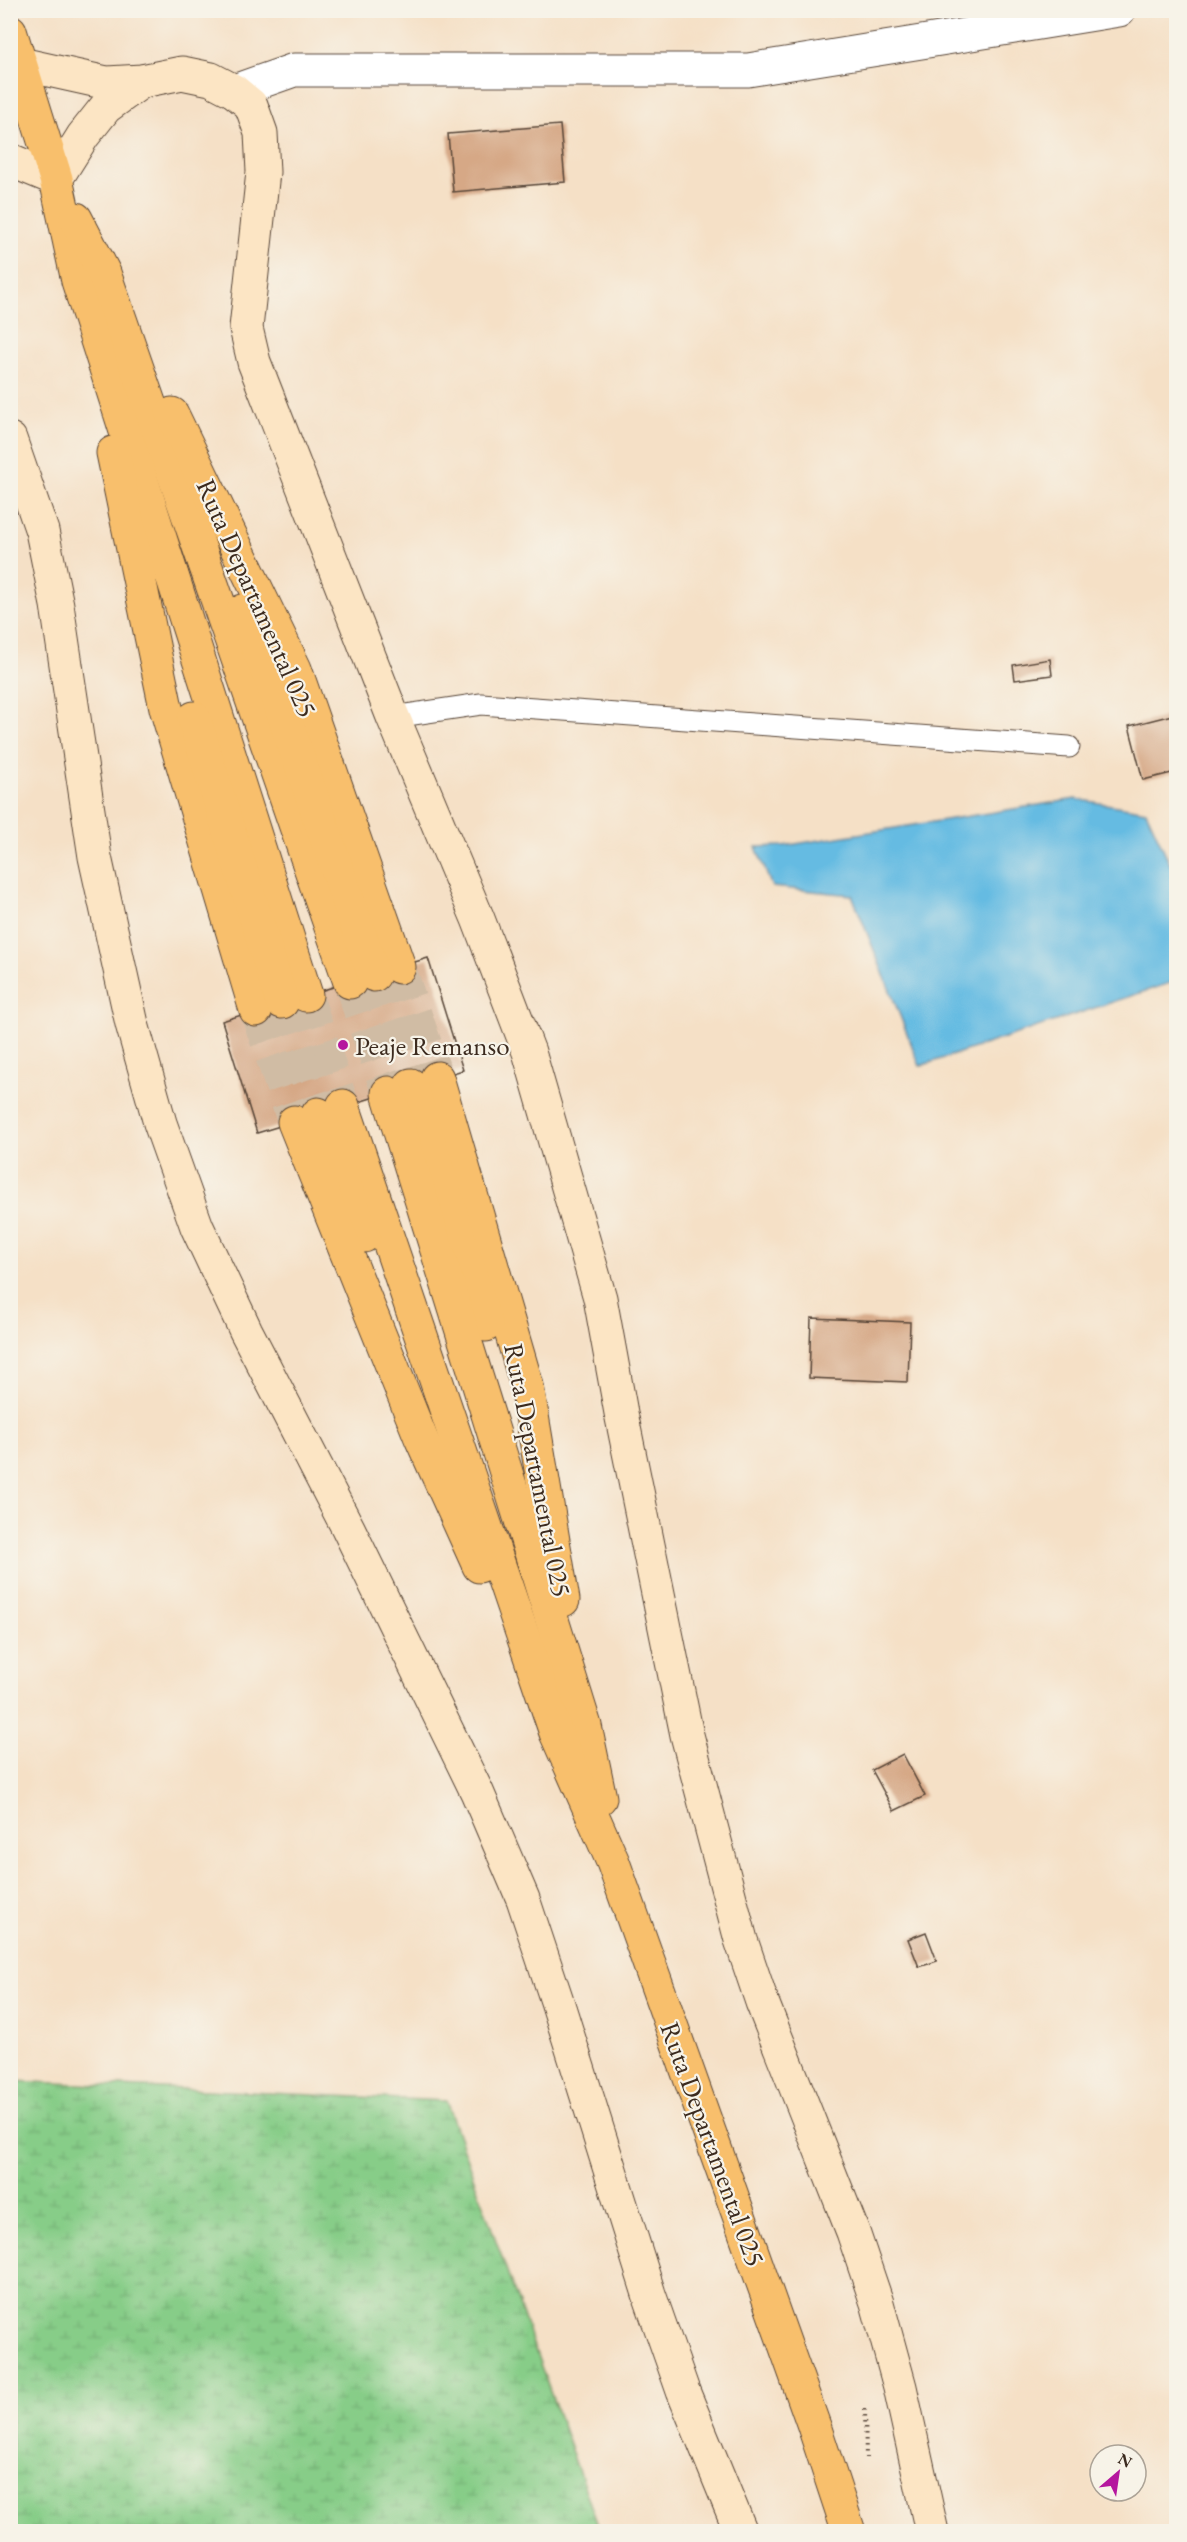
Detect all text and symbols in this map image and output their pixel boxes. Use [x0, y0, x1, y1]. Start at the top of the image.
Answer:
street label: Ruta Departamental 025 [189, 473, 325, 723]
place label: Peaje Remanso [355, 1028, 510, 1063]
marker: Peaje Remanso [336, 1038, 350, 1052]
street label: Ruta Departamental 025 [496, 1340, 580, 1600]
street label: Ruta Departamental 025 [653, 2017, 773, 2271]
north arrow [1088, 2443, 1148, 2503]
text: N [1114, 2448, 1136, 2473]

